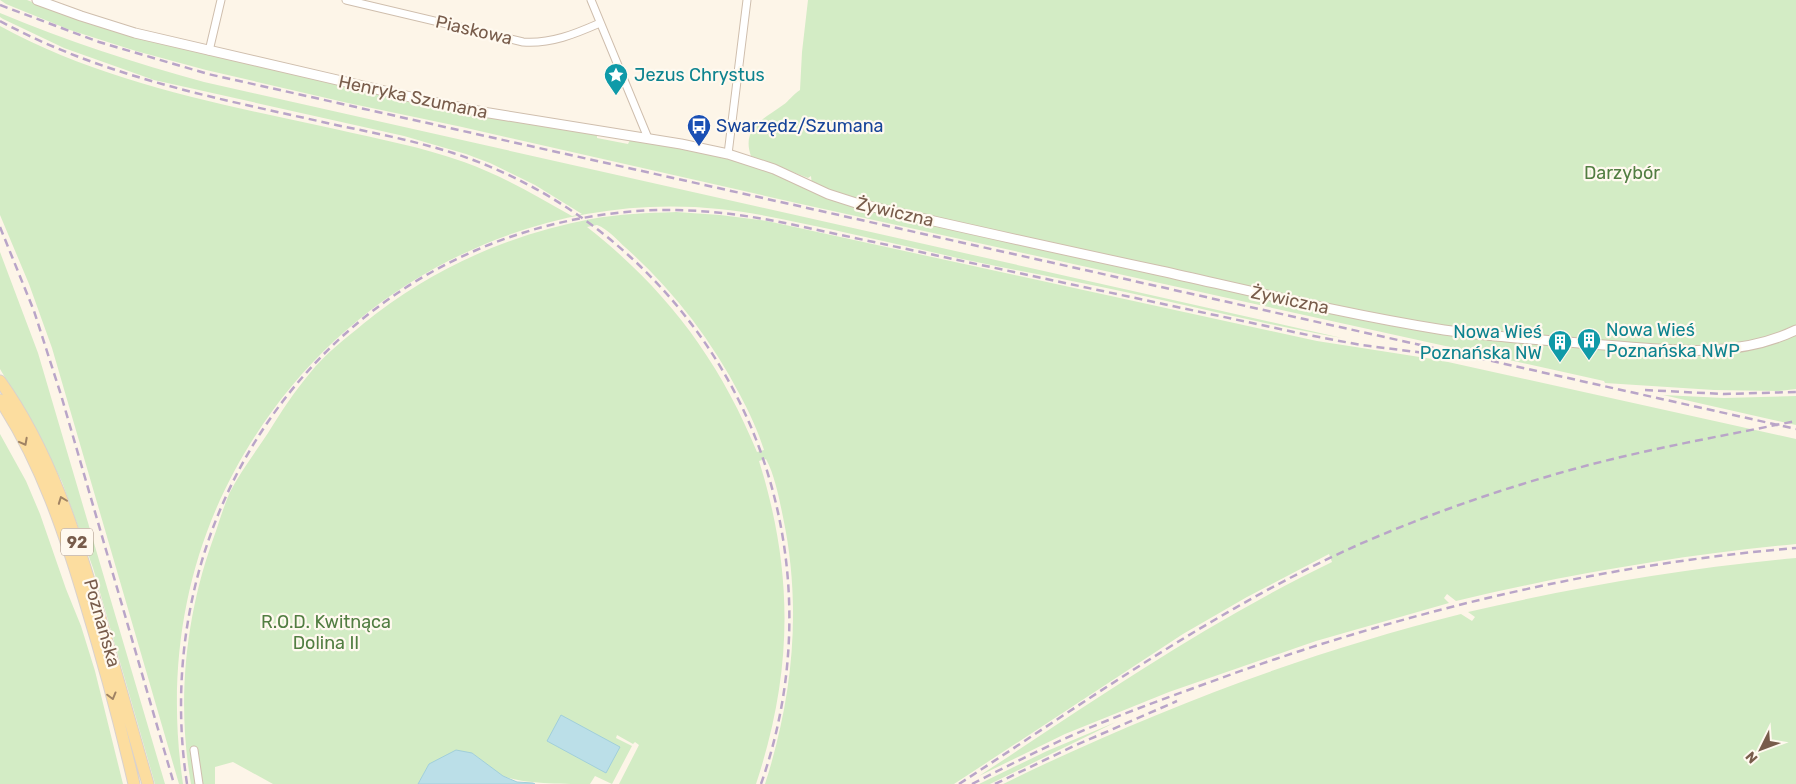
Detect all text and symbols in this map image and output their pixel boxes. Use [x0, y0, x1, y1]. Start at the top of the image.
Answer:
street label: Piaskowa [433, 11, 515, 49]
place icon: Jezus Chrystus [603, 62, 629, 96]
place label: Jezus Chrystus [634, 64, 765, 86]
street label: Henryka Szumana [336, 70, 490, 124]
bus stop icon: Swarzędz/Szumana [686, 113, 712, 147]
place label: Swarzędz/Szumana [716, 115, 884, 137]
park label: Darzybór [1584, 162, 1660, 184]
street label: Żywiczna [854, 192, 936, 232]
street label: Żywiczna [1249, 281, 1331, 319]
place label: Nowa Wieś Poznańska NWP [1606, 319, 1740, 362]
place label: Nowa Wieś Poznańska NW [1420, 321, 1542, 364]
building icon: Nowa Wieś Poznańska NWP [1576, 327, 1602, 361]
building icon: Nowa Wieś Poznańska NW [1547, 329, 1573, 363]
one-way arrow [18, 436, 28, 445]
one-way arrow [58, 497, 68, 505]
road number: 92 [61, 528, 93, 556]
street label: Poznańska [79, 576, 125, 670]
park label: R.O.D. Kwitnąca Dolina II [261, 611, 391, 654]
one-way arrow [107, 692, 117, 700]
north arrow [1736, 724, 1786, 774]
text: N [1742, 748, 1761, 767]

